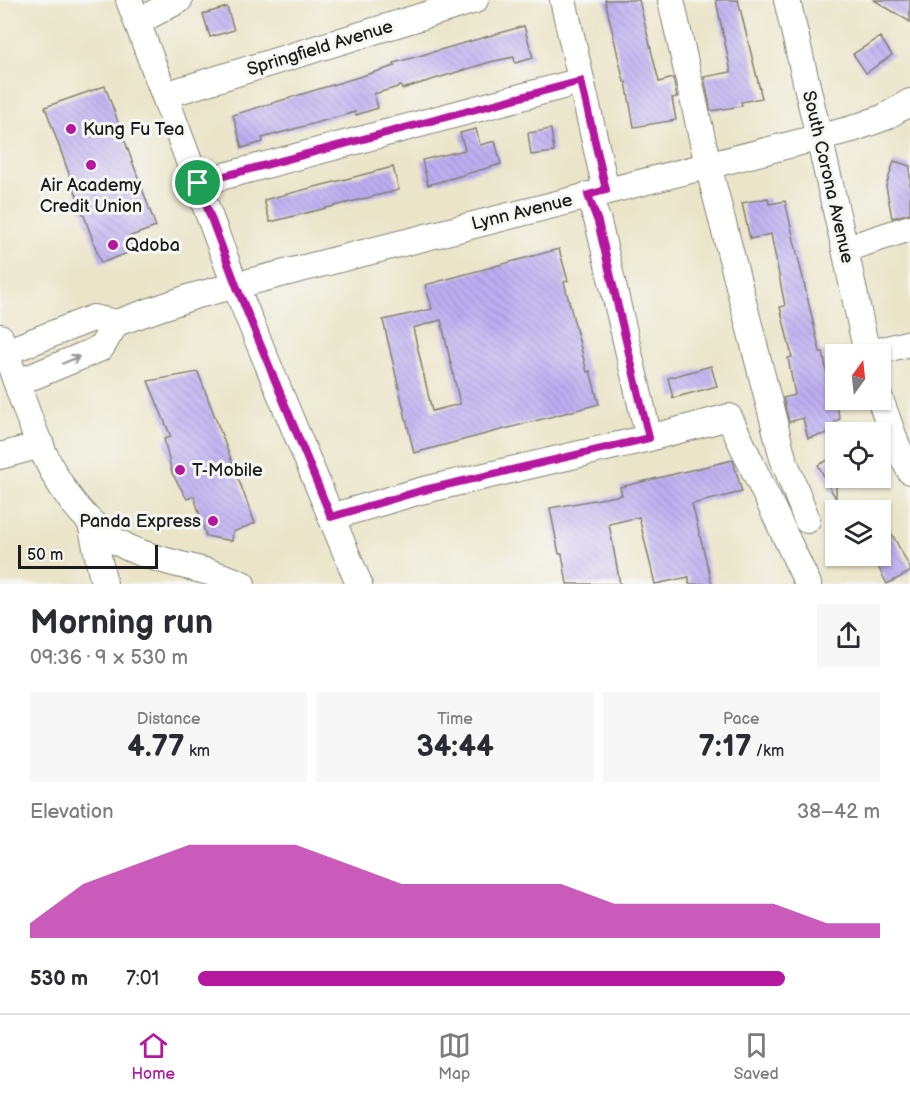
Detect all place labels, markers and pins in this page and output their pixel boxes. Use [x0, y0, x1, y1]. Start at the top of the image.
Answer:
place label: Kung Fu Tea [83, 119, 184, 140]
marker: Kung Fu Tea [64, 122, 78, 136]
pin [172, 157, 223, 208]
marker: Air Academy Credit Union [84, 158, 98, 172]
place label: Air Academy Credit Union [40, 175, 142, 217]
place label: Qdoba [125, 235, 180, 256]
marker: Qdoba [106, 238, 120, 252]
place label: T-Mobile [192, 460, 263, 481]
marker: T-Mobile [173, 463, 187, 477]
place label: Panda Express [79, 511, 201, 532]
marker: Panda Express [206, 514, 220, 528]

